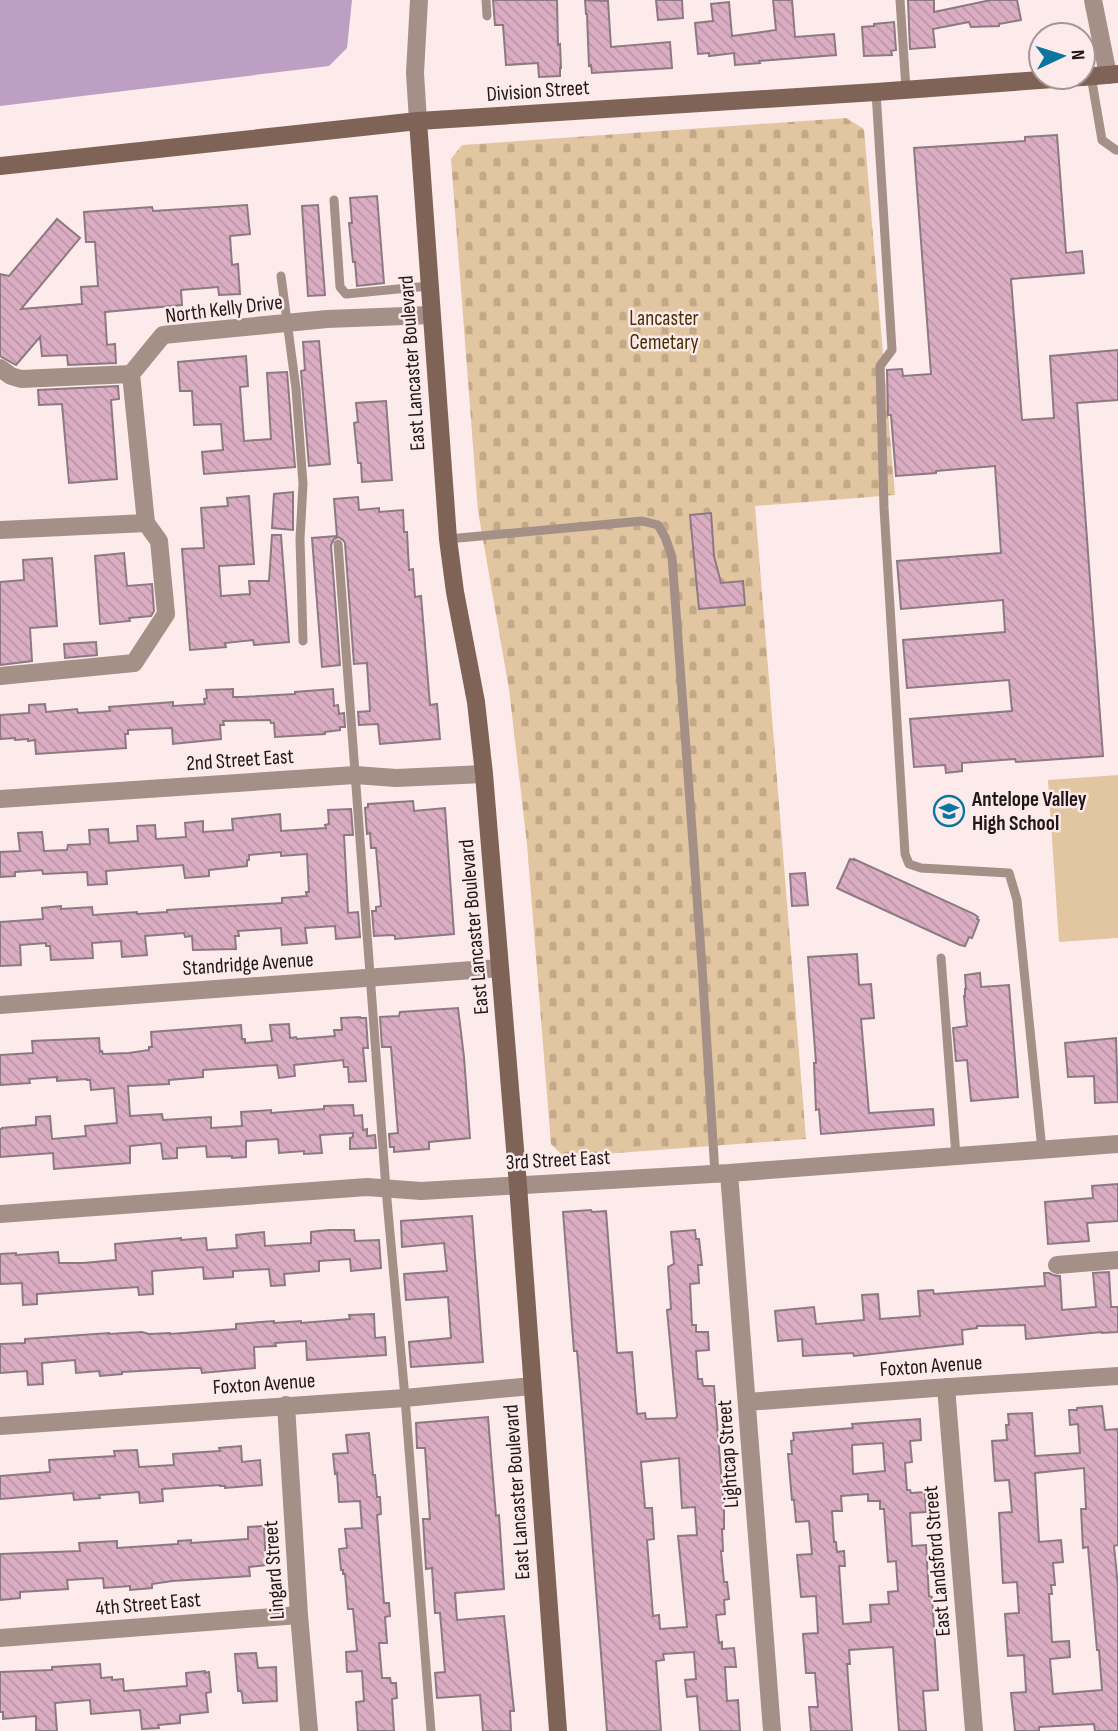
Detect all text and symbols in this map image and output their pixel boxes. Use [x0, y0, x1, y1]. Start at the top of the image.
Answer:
north arrow [1027, 21, 1097, 91]
text: N [1066, 49, 1089, 61]
street label: Division Street [486, 75, 590, 107]
street label: East Lancaster Boulevard [393, 274, 431, 452]
street label: North Kelly Drive [164, 289, 284, 329]
park label: Lancaster Cemetary [629, 306, 699, 355]
street label: 2nd Street East [185, 744, 295, 776]
place label: Antelope Valley High School [971, 787, 1087, 836]
school or university icon: Antelope Valley High School [932, 794, 966, 828]
street label: East Lancaster Boulevard [454, 838, 494, 1016]
street label: Standridge Avenue [182, 947, 314, 981]
street label: 3rd Street East [505, 1145, 611, 1175]
street label: Foxton Avenue [879, 1350, 983, 1382]
street label: Foxton Avenue [212, 1368, 316, 1400]
street label: Lightcap Street [712, 1399, 744, 1509]
street label: East Lancaster Boulevard [498, 1403, 536, 1581]
street label: East Landsford Street [918, 1485, 956, 1637]
street label: Lingard Street [258, 1520, 290, 1620]
street label: 4th Street East [94, 1587, 202, 1621]

